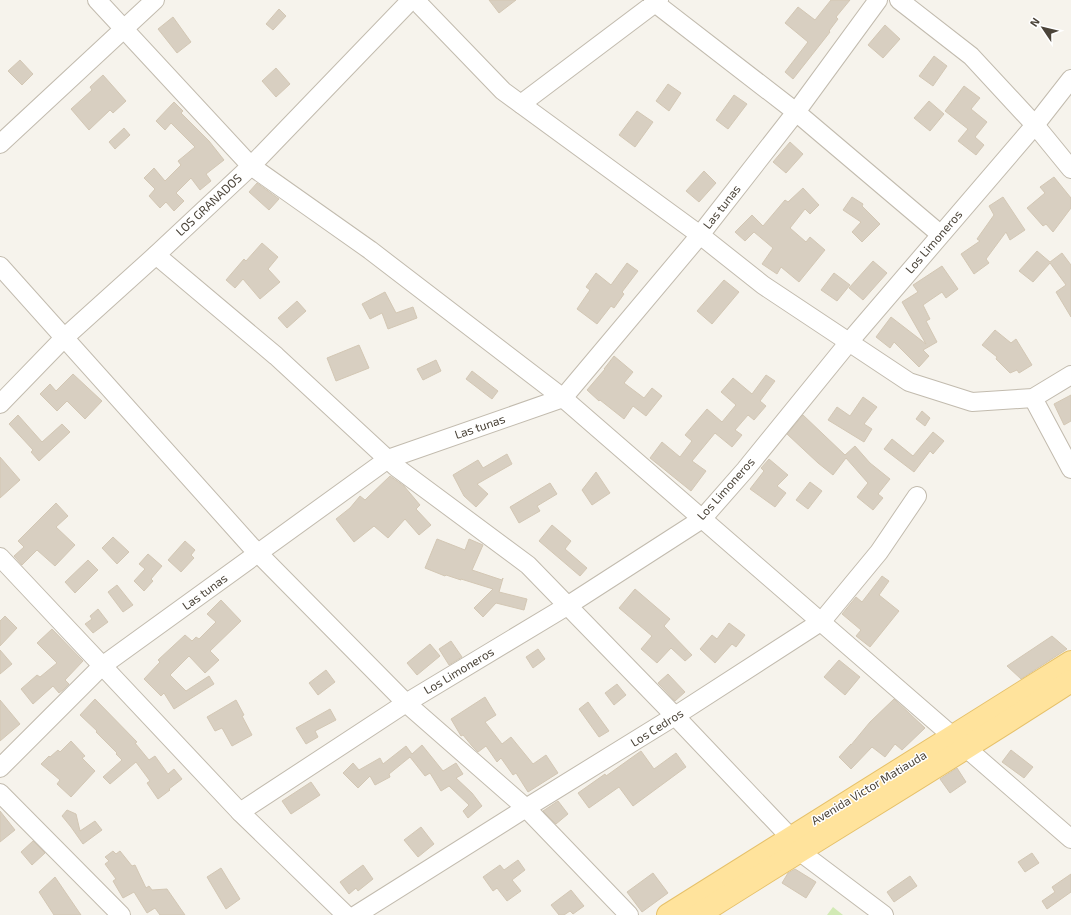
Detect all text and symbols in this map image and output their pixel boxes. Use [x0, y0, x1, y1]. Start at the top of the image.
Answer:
north arrow [1023, 8, 1063, 48]
text: N [1027, 15, 1042, 29]
street label: LOS GRANADOS [173, 170, 244, 238]
street label: Las tunas [700, 181, 743, 231]
street label: Los Limoneros [902, 207, 965, 276]
street label: Las tunas [453, 411, 507, 441]
street label: Los Limoneros [694, 454, 757, 522]
street label: Las tunas [179, 570, 230, 612]
street label: Los Limoneros [421, 644, 496, 697]
street label: Los Cedros [628, 705, 685, 749]
street label: Avenida Victor Matiauda [808, 747, 929, 827]

